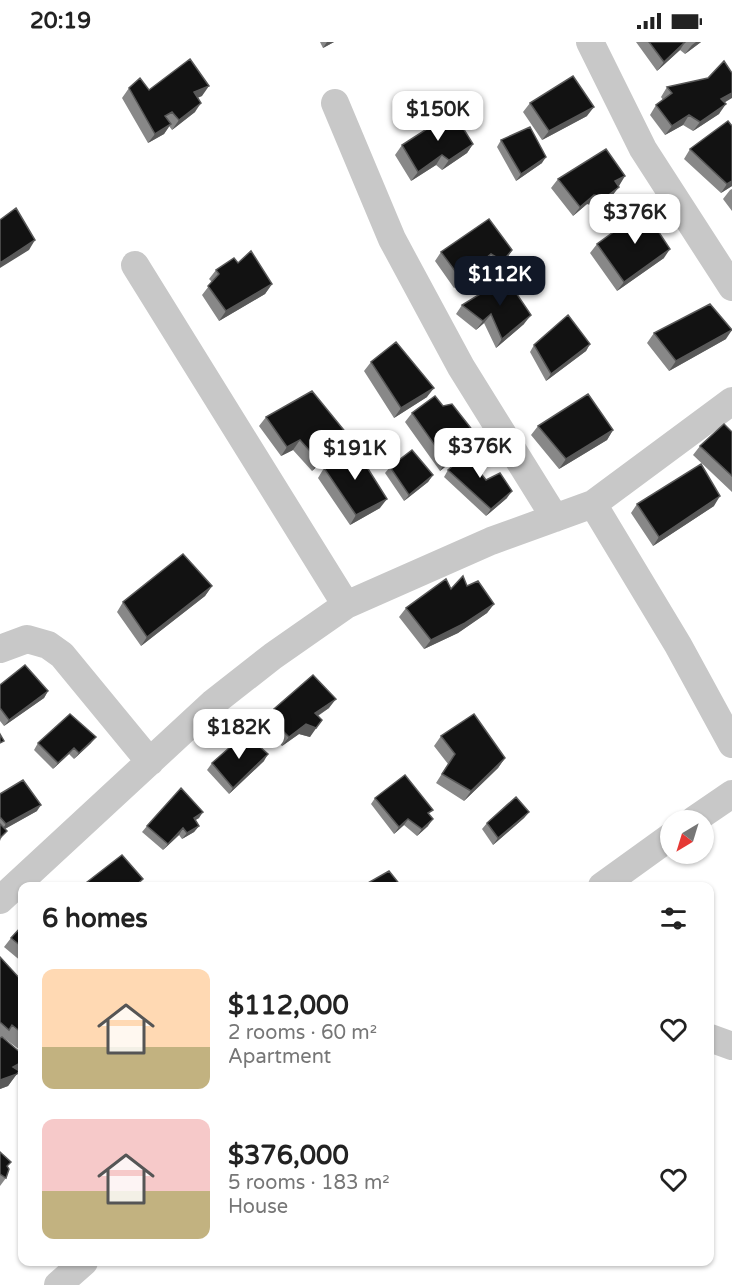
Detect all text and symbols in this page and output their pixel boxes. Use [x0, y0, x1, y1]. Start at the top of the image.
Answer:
text: 20:19 [30, 8, 91, 34]
pin: $150K [396, 91, 480, 142]
text: $150K [406, 98, 470, 122]
pin: $376K [593, 194, 677, 245]
text: $376K [603, 201, 667, 225]
pin: $112K [458, 256, 542, 307]
text: $112K [468, 263, 532, 287]
pin: $376K [438, 428, 522, 479]
pin: $191K [313, 430, 397, 481]
text: $376K [448, 435, 512, 459]
text: $191K [323, 437, 387, 461]
pin: $182K [197, 709, 281, 760]
text: $182K [207, 716, 271, 740]
north arrow [660, 810, 714, 864]
map controls [660, 810, 714, 864]
icon: filters [657, 902, 690, 935]
text: 6 homes [42, 903, 148, 934]
text: $112,000 [228, 990, 349, 1021]
icon: home [90, 993, 162, 1065]
icon: heart [657, 1013, 690, 1046]
text: 2 rooms · 60 m² [228, 1021, 377, 1045]
text: Apartment [228, 1045, 331, 1069]
text: $376,000 [228, 1140, 349, 1171]
icon: home [90, 1143, 162, 1215]
icon: heart [657, 1163, 690, 1196]
text: 5 rooms · 183 m² [228, 1171, 390, 1195]
text: House [228, 1195, 288, 1219]

